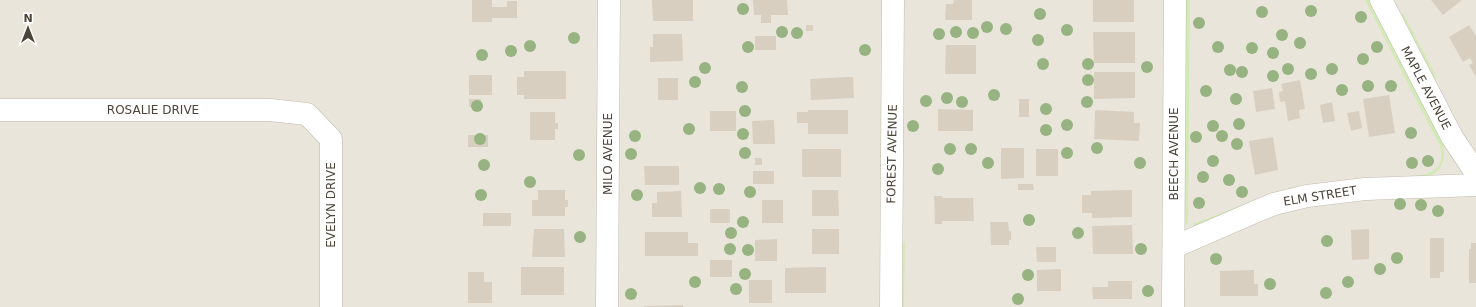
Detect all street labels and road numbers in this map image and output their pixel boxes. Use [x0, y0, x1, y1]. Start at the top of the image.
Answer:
street label: MAPLE AVENUE [1398, 44, 1454, 132]
street label: ROSALIE DRIVE [107, 103, 199, 117]
street label: FOREST AVENUE [884, 104, 900, 204]
street label: BEECH AVENUE [1167, 107, 1181, 201]
street label: MILO AVENUE [601, 113, 615, 195]
street label: EVELYN DRIVE [324, 162, 338, 248]
street label: ELM STREET [1282, 183, 1358, 209]

